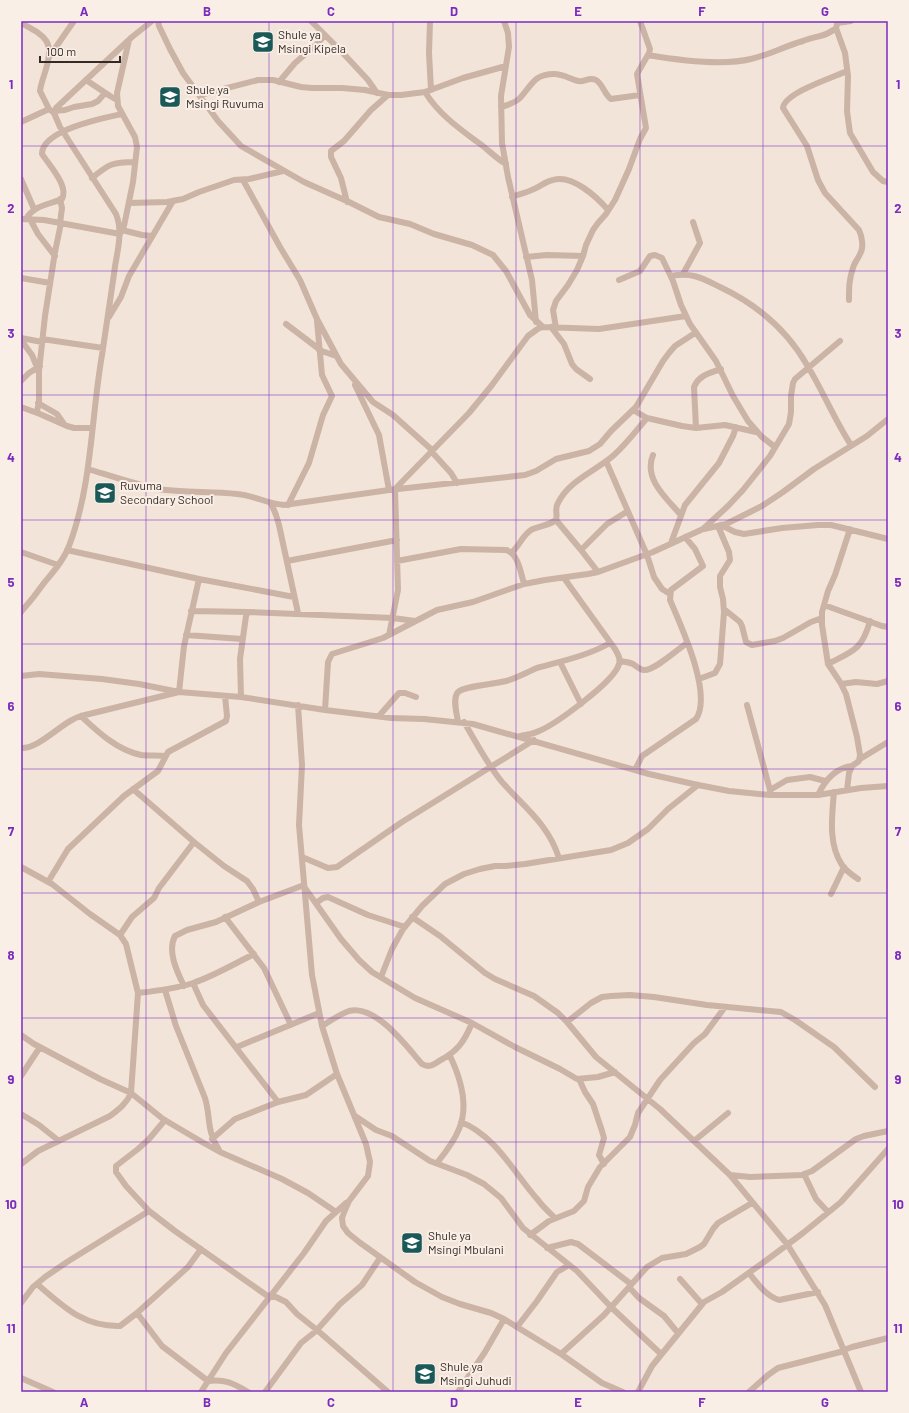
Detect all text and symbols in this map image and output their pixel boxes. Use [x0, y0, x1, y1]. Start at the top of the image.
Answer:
text: A [80, 3, 89, 19]
text: B [203, 3, 211, 19]
text: C [327, 3, 335, 19]
text: D [450, 3, 458, 19]
text: E [574, 3, 582, 19]
text: F [698, 3, 706, 19]
text: G [821, 3, 829, 19]
place label: Shule ya Msingi Kipela [278, 27, 346, 55]
school or university icon: Shule ya Msingi Kipela [250, 29, 276, 55]
scale bar [40, 38, 120, 64]
text: 100 m [46, 44, 76, 58]
text: 1 [9, 76, 13, 92]
text: 1 [896, 76, 900, 92]
place label: Shule ya Msingi Ruvuma [186, 82, 264, 110]
school or university icon: Shule ya Msingi Ruvuma [157, 84, 183, 110]
text: 2 [7, 200, 15, 216]
text: 2 [894, 200, 902, 216]
text: 3 [7, 325, 15, 341]
text: 3 [894, 325, 902, 341]
text: 4 [7, 449, 15, 465]
text: 4 [894, 449, 902, 465]
place label: Ruvuma Secondary School [120, 478, 213, 506]
school or university icon: Ruvuma Secondary School [92, 480, 118, 506]
text: 5 [7, 574, 15, 590]
text: 5 [894, 574, 902, 590]
text: 6 [8, 698, 15, 714]
text: 6 [895, 698, 902, 714]
text: 7 [8, 823, 15, 839]
text: 7 [895, 823, 902, 839]
text: 8 [7, 947, 15, 963]
text: 8 [894, 947, 902, 963]
text: 9 [8, 1071, 15, 1087]
text: 9 [895, 1071, 902, 1087]
text: 10 [5, 1196, 17, 1212]
text: 10 [892, 1196, 904, 1212]
place label: Shule ya Msingi Mbulani [428, 1228, 504, 1256]
school or university icon: Shule ya Msingi Mbulani [399, 1230, 425, 1256]
text: 11 [6, 1320, 16, 1336]
text: 11 [893, 1320, 903, 1336]
place label: Shule ya Msingi Juhudi [440, 1359, 512, 1387]
school or university icon: Shule ya Msingi Juhudi [412, 1361, 438, 1387]
text: A [80, 1394, 89, 1410]
text: B [203, 1394, 211, 1410]
text: C [327, 1394, 335, 1410]
text: D [450, 1394, 458, 1410]
text: E [574, 1394, 582, 1410]
text: F [698, 1394, 706, 1410]
text: G [821, 1394, 829, 1410]

